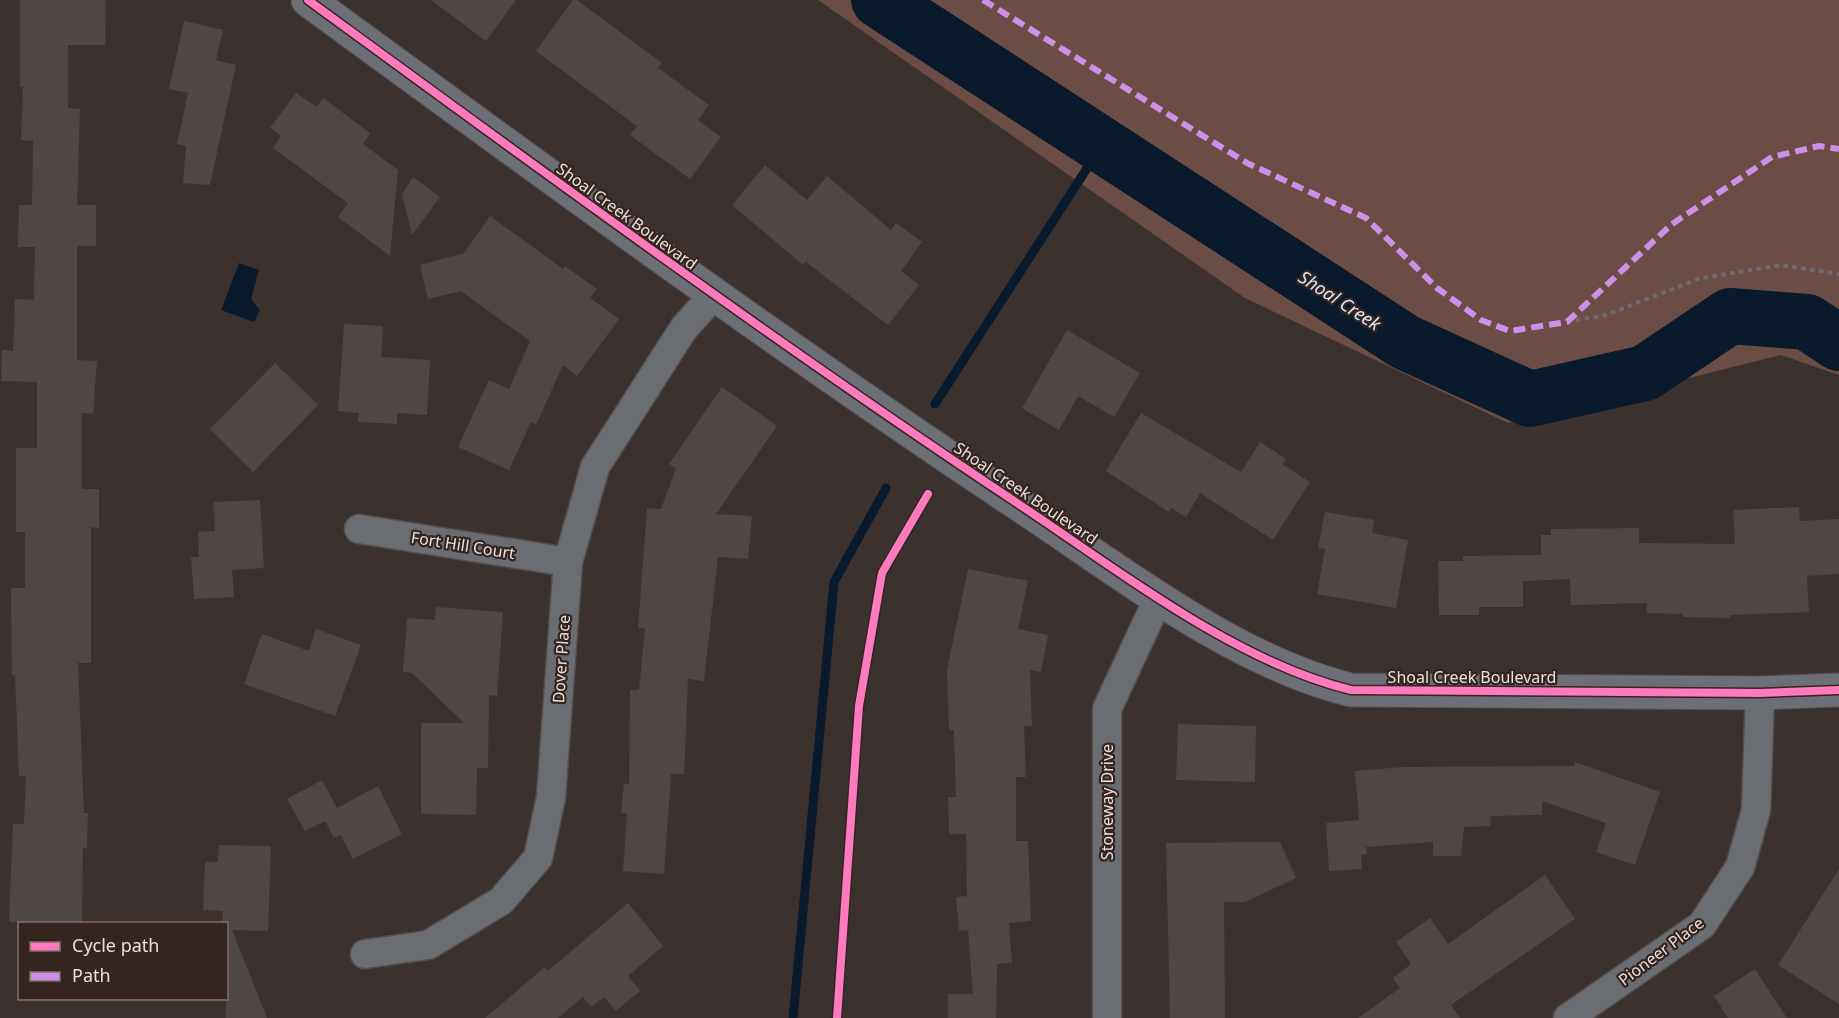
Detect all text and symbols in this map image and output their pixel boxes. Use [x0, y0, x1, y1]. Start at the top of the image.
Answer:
street label: Shoal Creek Boulevard [552, 157, 702, 275]
water label: Shoal Creek [1294, 264, 1387, 336]
street label: Shoal Creek Boulevard [950, 437, 1102, 549]
street label: Fort Hill Court [409, 526, 517, 564]
street label: Dover Place [547, 614, 575, 704]
street label: Shoal Creek Boulevard [1388, 666, 1556, 688]
street label: Stoneway Drive [1096, 744, 1118, 860]
street label: Pioneer Place [1614, 912, 1708, 990]
legend [18, 922, 228, 1000]
text: Cycle path [72, 933, 159, 957]
text: Path [72, 963, 111, 987]

